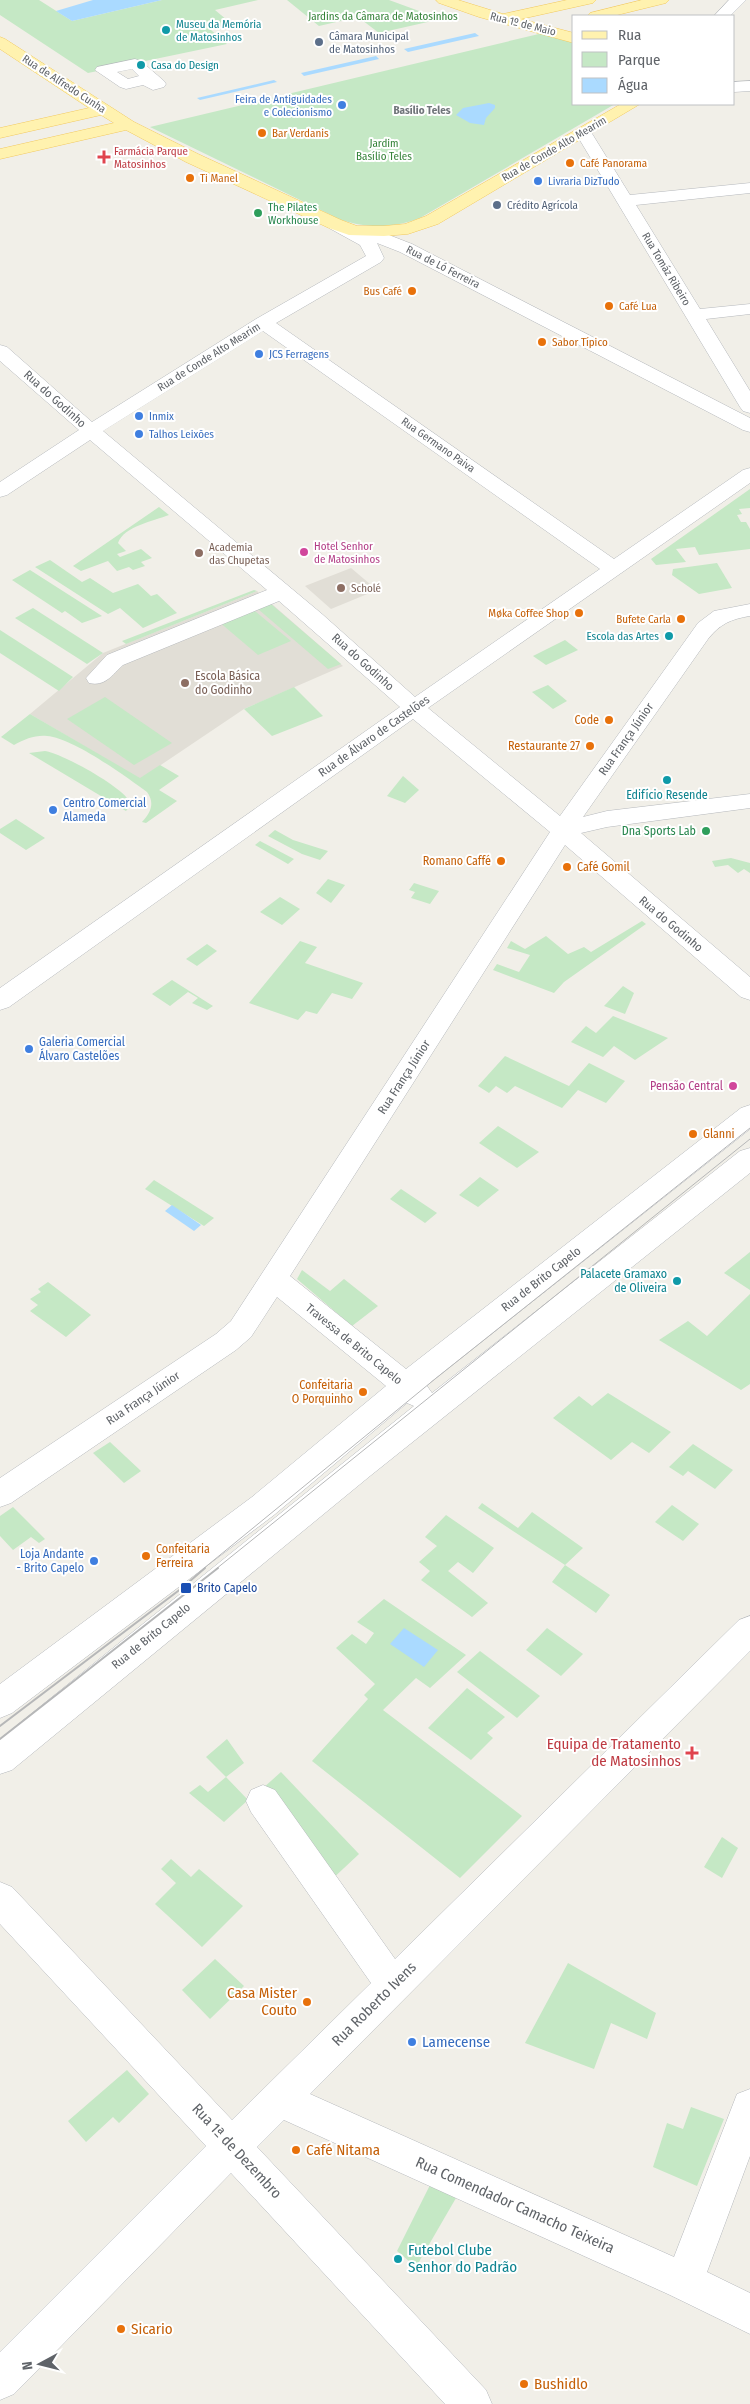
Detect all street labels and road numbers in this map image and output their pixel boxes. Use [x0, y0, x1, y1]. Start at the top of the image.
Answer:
street label: Rua 1º de Maio [489, 10, 557, 38]
street label: Rua de Alfredo Cunha [20, 52, 108, 116]
street label: Rua de Conde Alto Mearim [499, 114, 609, 184]
street label: Rua Tomáz Ribeiro [639, 230, 693, 308]
street label: Rua de Ló Ferreira [404, 243, 482, 291]
street label: Rua de Conde Alto Mearim [155, 320, 263, 394]
street label: Rua do Godinho [21, 367, 89, 431]
street label: Rua Germano Paiva [399, 415, 477, 475]
street label: Rua do Godinho [329, 630, 397, 694]
street label: Rua de Álvaro de Castelões [315, 691, 432, 780]
street label: Rua França Júnior [596, 699, 657, 778]
street label: Rua do Godinho [636, 893, 706, 955]
street label: Rua França Júnior [375, 1037, 434, 1117]
street label: Rua de Brito Capelo [498, 1244, 584, 1314]
street label: Travessa de Brito Capelo [303, 1301, 405, 1387]
street label: Rua França Júnior [104, 1368, 183, 1428]
street label: Rua de Brito Capelo [109, 1600, 193, 1672]
street label: Rua Roberto Ivens [328, 1958, 420, 2050]
street label: Rua 1ª de Dezembro [188, 2100, 286, 2202]
street label: Rua Comendador Camacho Teixeira [413, 2153, 617, 2257]

